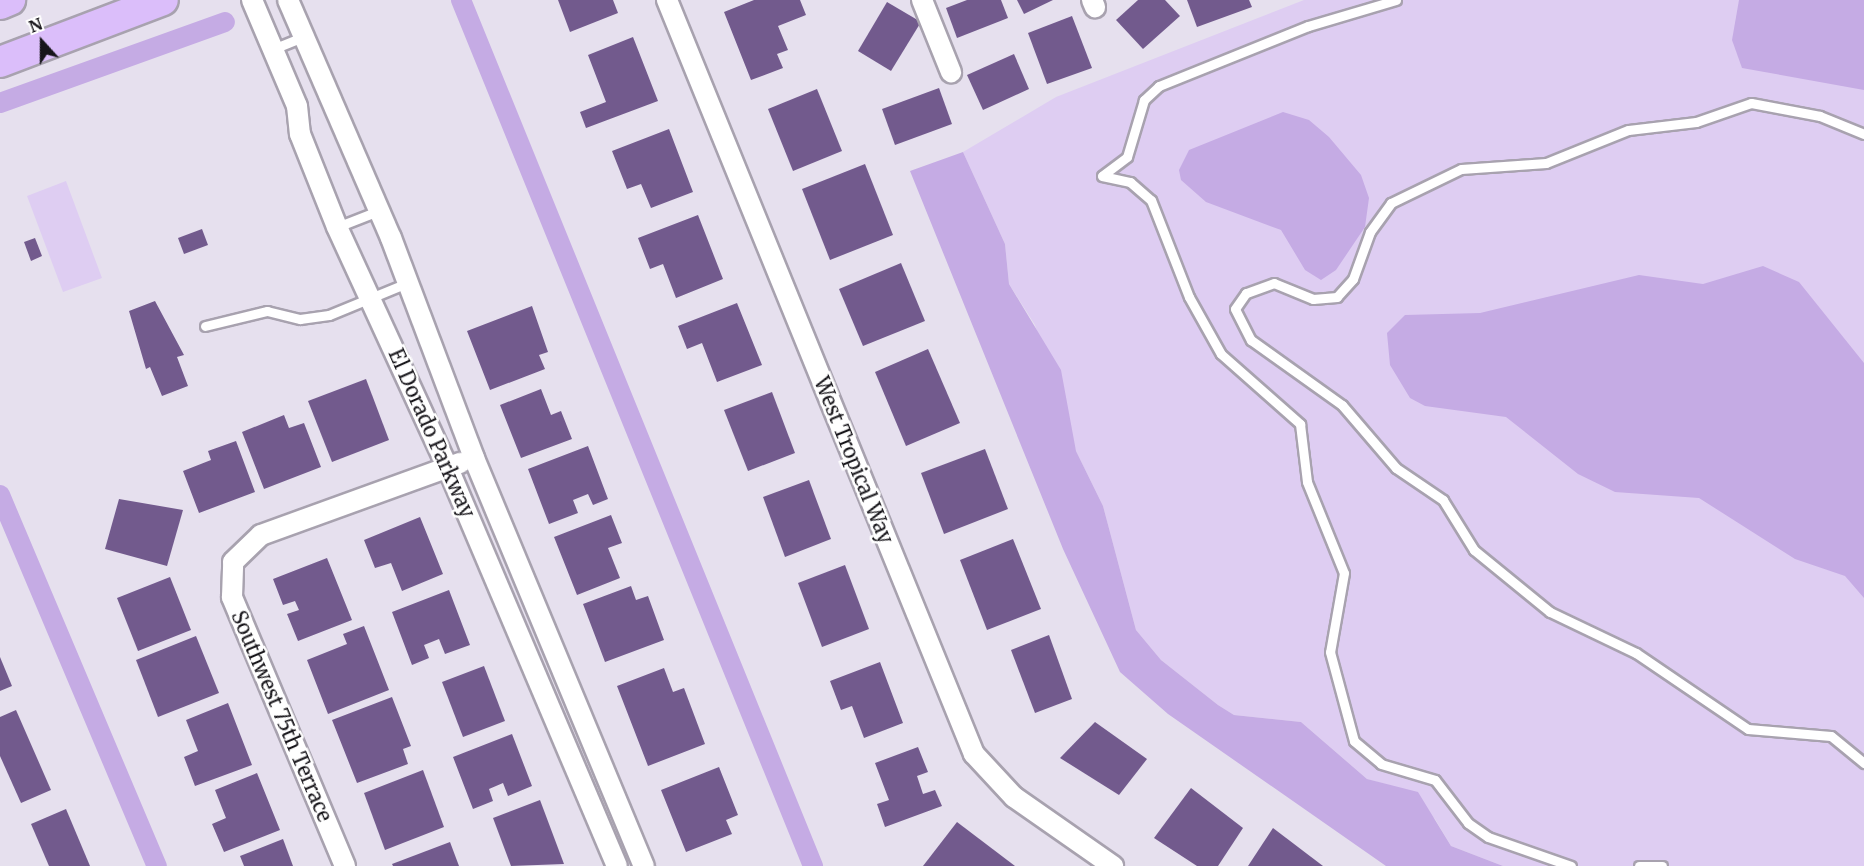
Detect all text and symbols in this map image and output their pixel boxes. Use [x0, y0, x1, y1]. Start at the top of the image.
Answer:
north arrow [12, 12, 72, 72]
text: N [26, 14, 45, 37]
street label: El Dorado Parkway [384, 345, 480, 521]
street label: West Tropical Way [810, 373, 898, 547]
street label: Southwest 75th Terrace [227, 607, 337, 825]

